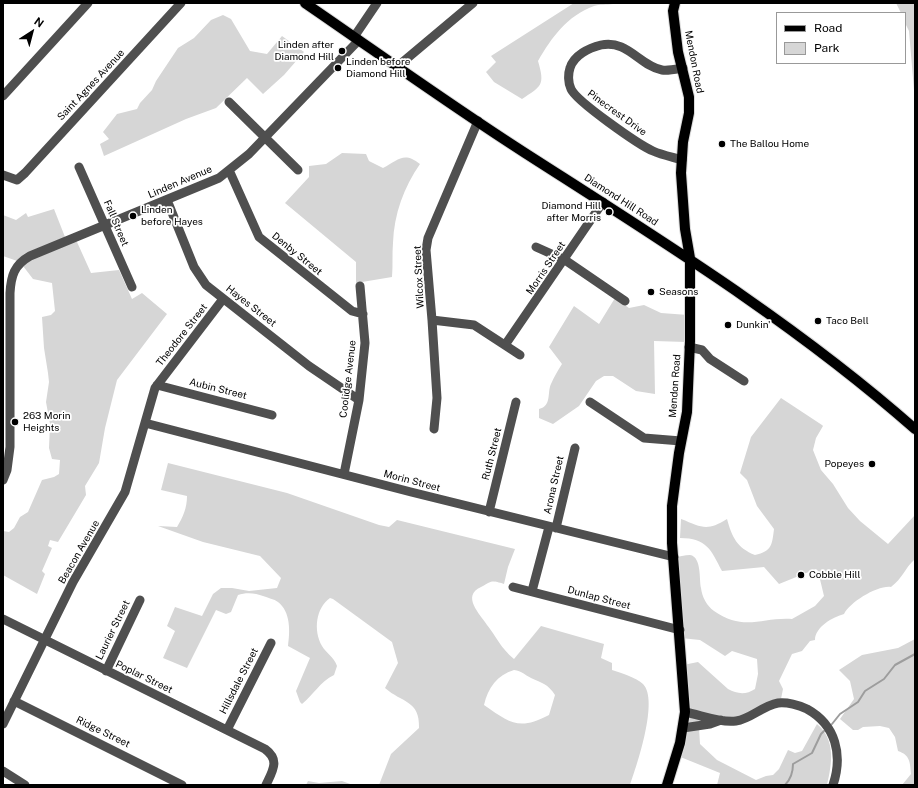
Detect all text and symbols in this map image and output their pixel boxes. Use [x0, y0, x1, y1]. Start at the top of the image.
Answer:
north arrow [12, 12, 52, 52]
legend [776, 12, 906, 64]
text: N [32, 15, 46, 30]
text: Road [814, 21, 842, 35]
street label: Mendon Road [682, 30, 706, 94]
place label: Linden after Diamond Hill [274, 39, 334, 62]
text: Park [814, 41, 840, 55]
marker: Linden after Diamond Hill [337, 46, 347, 56]
street label: Saint Agnes Avenue [55, 47, 127, 123]
place label: Linden before Diamond Hill [346, 56, 410, 80]
marker: Linden before Diamond Hill [333, 63, 343, 73]
street label: Pinecrest Drive [585, 87, 649, 139]
place label: The Ballou Home [730, 138, 809, 150]
marker: The Ballou Home [717, 139, 727, 149]
street label: Linden Avenue [146, 163, 214, 201]
street label: Diamond Hill Road [582, 172, 660, 228]
street label: Fall Street [101, 198, 131, 248]
place label: Diamond Hill after Morris [541, 200, 601, 224]
place label: Linden before Hayes [141, 204, 203, 228]
marker: Diamond Hill after Morris [604, 207, 614, 217]
marker: Linden before Hayes [128, 211, 138, 221]
street label: Denby Street [269, 230, 325, 278]
street label: Morris Street [524, 239, 568, 297]
street label: Wilcox Street [411, 245, 427, 309]
street label: Hayes Street [223, 283, 279, 329]
place label: Seasons [659, 286, 698, 298]
marker: Seasons [646, 287, 656, 297]
street label: Theodore Street [154, 301, 210, 369]
place label: Taco Bell [826, 315, 869, 327]
marker: Taco Bell [813, 316, 823, 326]
place label: Dunkin' [736, 319, 770, 331]
marker: Dunkin' [723, 320, 733, 330]
street label: Coolidge Avenue [337, 340, 359, 418]
street label: Mendon Road [667, 354, 683, 418]
street label: Aubin Street [188, 376, 248, 402]
place label: 263 Morin Heights [23, 410, 71, 434]
marker: 263 Morin Heights [10, 417, 20, 427]
street label: Ruth Street [480, 426, 504, 482]
street label: Arona Street [541, 455, 567, 515]
place label: Popeyes [825, 458, 864, 470]
marker: Popeyes [867, 459, 877, 469]
street label: Morin Street [382, 468, 442, 494]
street label: Beacon Avenue [56, 518, 102, 586]
place label: Cobble Hill [809, 569, 860, 581]
marker: Cobble Hill [796, 570, 806, 580]
street label: Dunlap Street [566, 584, 632, 612]
street label: Laurier Street [93, 598, 133, 662]
street label: Hillsdale Street [217, 646, 261, 716]
street label: Poplar Street [114, 658, 174, 696]
street label: Ridge Street [74, 714, 132, 750]

